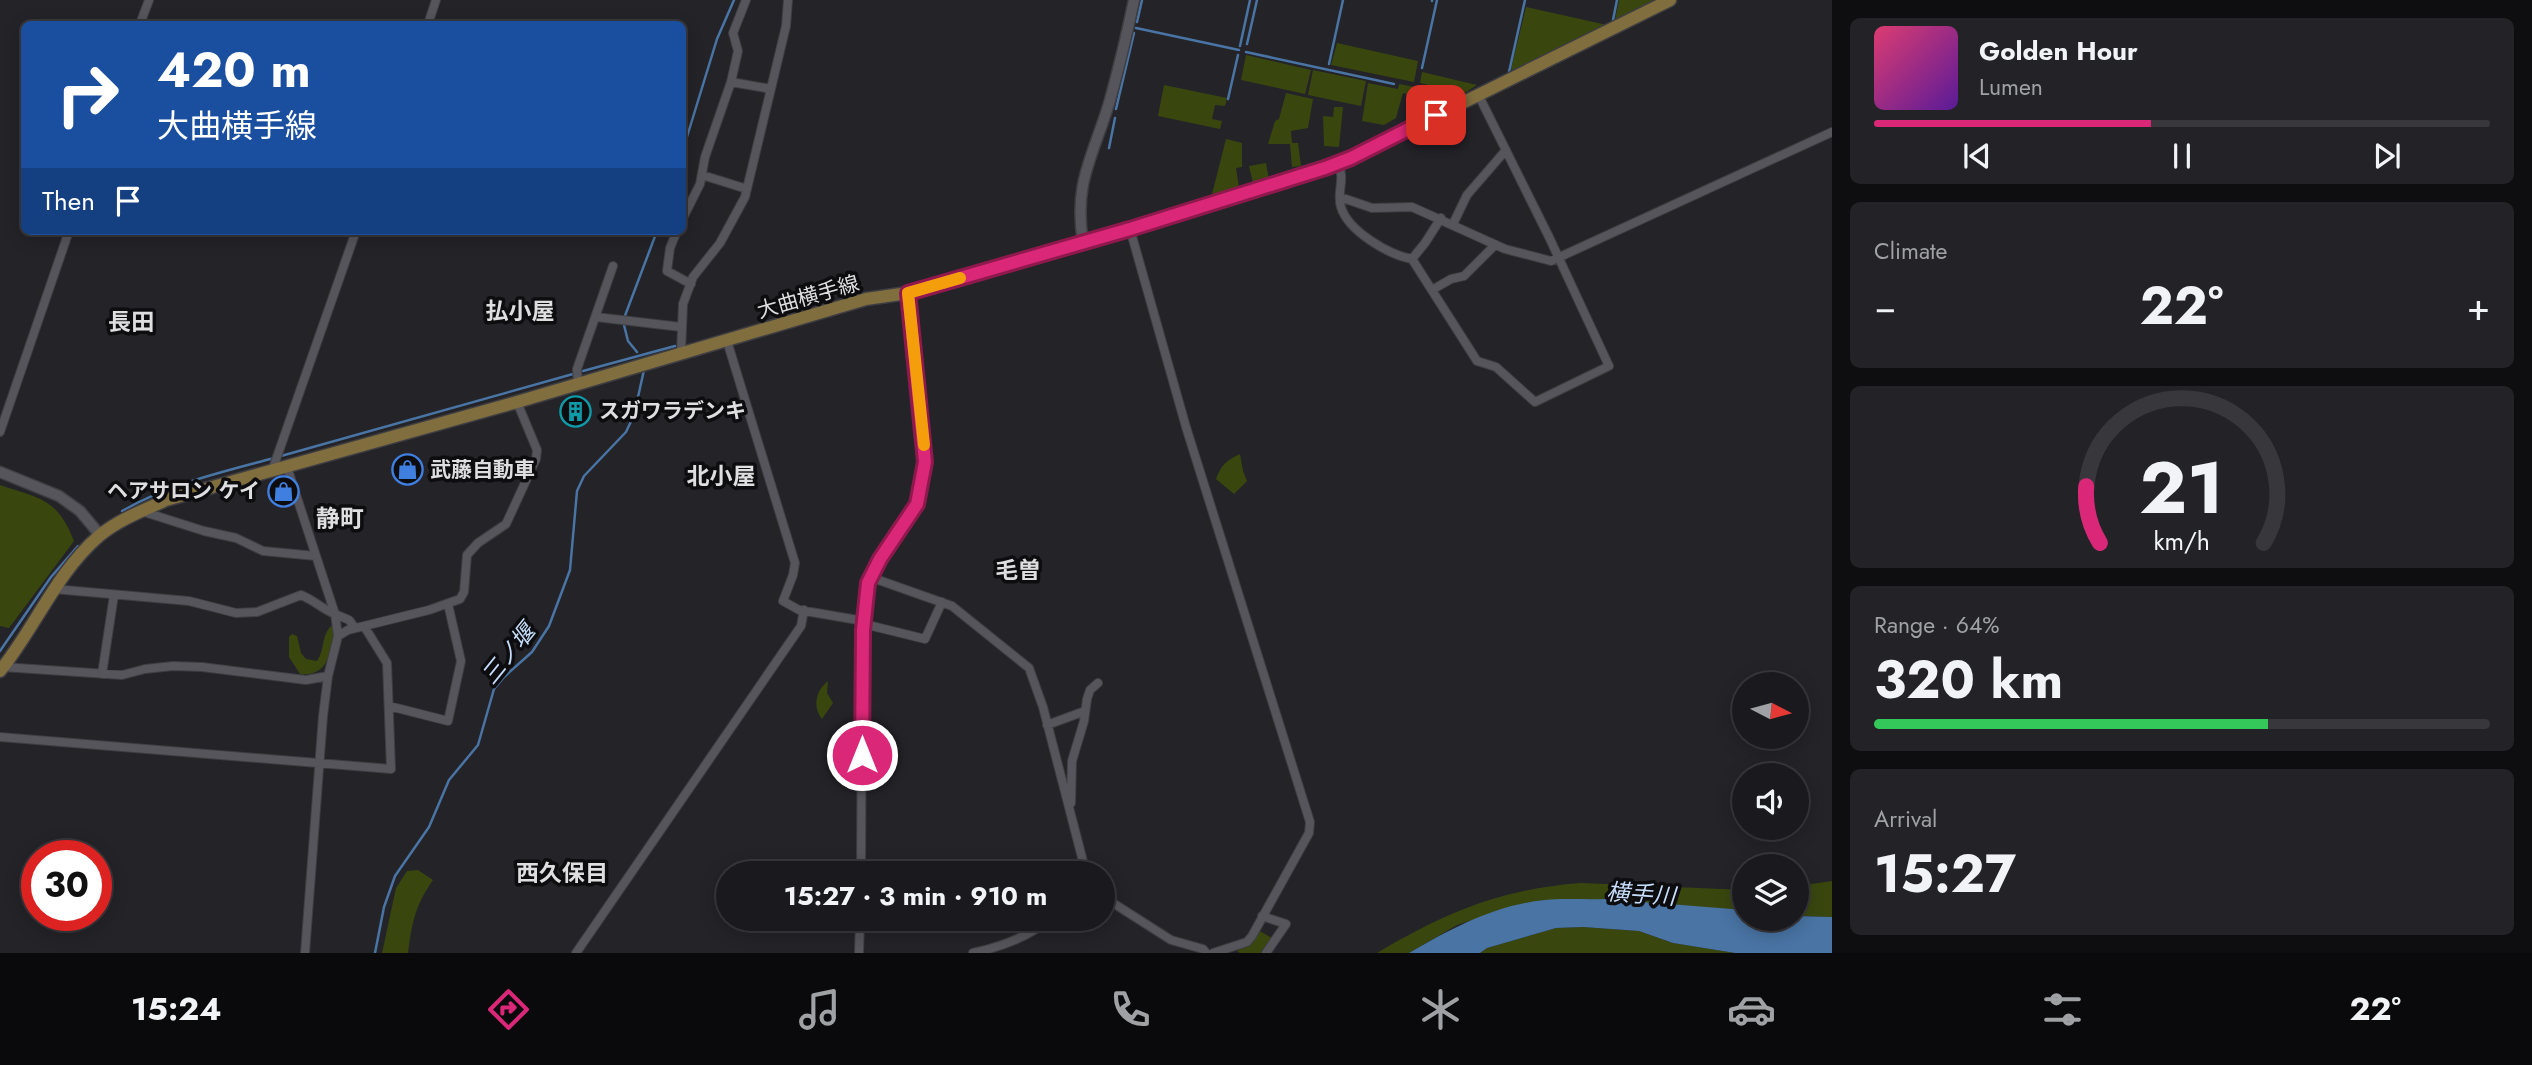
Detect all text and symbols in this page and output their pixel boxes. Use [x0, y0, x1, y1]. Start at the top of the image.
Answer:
text: Golden Hour [1979, 32, 2138, 70]
text: 420 m [157, 35, 311, 105]
icon: right [42, 49, 133, 140]
text: Lumen [1979, 70, 2043, 104]
pin [1406, 85, 1466, 145]
icon: arrive [1417, 96, 1455, 134]
text: 大曲横手線 [157, 103, 317, 149]
icon: previous [1958, 137, 1996, 175]
icon: pause [2163, 137, 2201, 175]
icon: next [2368, 137, 2406, 175]
text: Then [42, 182, 95, 220]
icon: arrive [109, 182, 147, 220]
text: Climate [1874, 234, 1947, 268]
street label: 大曲横手線 [753, 268, 863, 326]
text: 22° [2140, 268, 2223, 344]
text: − [1874, 279, 1896, 334]
text: + [2467, 279, 2490, 334]
district label: 払小屋 [486, 294, 555, 328]
district label: 長田 [108, 305, 154, 339]
building icon: スガワラデンキ [559, 394, 593, 428]
place label: スガワラデンキ [599, 396, 746, 426]
text: 21 [2140, 435, 2224, 540]
shop icon: 武藤自動車 [390, 453, 424, 487]
place label: 武藤自動車 [430, 455, 535, 485]
district label: 北小屋 [687, 459, 756, 493]
shop icon: ヘアサロン ケイ [266, 474, 300, 508]
place label: ヘアサロン ケイ [107, 476, 260, 506]
district label: 静町 [316, 501, 364, 536]
text: km/h [2154, 522, 2210, 558]
district label: 毛曽 [995, 553, 1041, 587]
text: Range · 64% [1874, 608, 2000, 642]
water label: 三ノ堰 [473, 613, 545, 692]
text: 320 km [1874, 642, 2063, 718]
north arrow [1732, 672, 1810, 749]
map controls [1732, 672, 1809, 931]
position arrow [825, 718, 899, 792]
button: sound [1732, 763, 1809, 840]
text: Arrival [1874, 802, 1937, 836]
text: 15:27 [1874, 836, 2016, 912]
speed limit sign: 30 [21, 840, 112, 931]
button: layers [1732, 854, 1809, 931]
district label: 西久保目 [516, 856, 608, 890]
water label: 横手川 [1605, 875, 1680, 914]
text: 15:27 · 3 min · 910 m [784, 877, 1047, 915]
icon: directions [484, 985, 533, 1034]
icon: music [795, 985, 844, 1034]
icon: phone [1106, 985, 1155, 1034]
icon: climate [1416, 985, 1465, 1034]
icon: car [1727, 985, 1776, 1034]
icon: filters [2038, 985, 2087, 1034]
text: 15:24 [131, 986, 222, 1032]
text: 22° [2349, 986, 2401, 1032]

